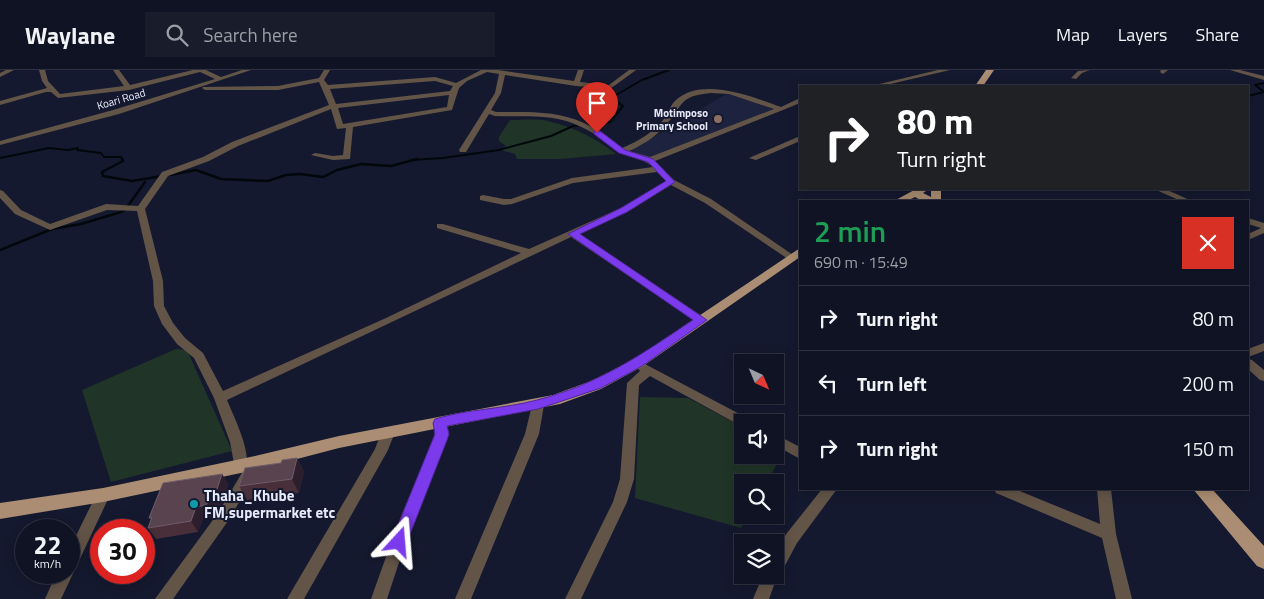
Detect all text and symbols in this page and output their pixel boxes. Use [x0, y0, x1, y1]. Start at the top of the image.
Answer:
search box [145, 12, 495, 57]
text: Waylane [25, 17, 115, 53]
text: Search here [203, 20, 298, 49]
icon: search [163, 21, 191, 49]
text: Map [1056, 21, 1090, 48]
text: Layers [1118, 21, 1167, 48]
text: Share [1195, 21, 1239, 48]
pin [576, 82, 618, 133]
street label: Koari Road [95, 84, 147, 114]
icon: arrive [583, 89, 611, 117]
text: 80 m [897, 94, 973, 148]
place label: Motimposo Primary School [636, 105, 708, 134]
icon: right [814, 105, 879, 170]
marker: Motimposo Primary School [712, 113, 724, 125]
text: Turn right [897, 142, 986, 176]
text: 2 min [814, 208, 886, 254]
button: close [1182, 217, 1234, 269]
text: 690 m · 15:49 [814, 250, 908, 274]
icon: right [814, 304, 842, 332]
text: Turn right [857, 304, 938, 333]
text: 80 m [1193, 304, 1234, 333]
north arrow [734, 354, 784, 404]
map controls [734, 354, 784, 584]
icon: left [814, 369, 842, 397]
text: Turn left [857, 369, 927, 398]
text: 200 m [1182, 369, 1234, 398]
button: sound [734, 414, 784, 464]
icon: right [814, 434, 842, 462]
text: Turn right [857, 434, 938, 463]
text: 150 m [1182, 434, 1234, 463]
button: search [734, 474, 784, 524]
place label: Thaha_Khube FM,supermarket etc [204, 484, 335, 524]
marker: Thaha_Khube FM,supermarket etc [188, 498, 200, 510]
position arrow [372, 515, 424, 567]
speed limit sign: 30 [90, 519, 155, 584]
text: 22 [33, 526, 62, 564]
button: layers [734, 534, 784, 584]
text: km/h [34, 554, 61, 573]

